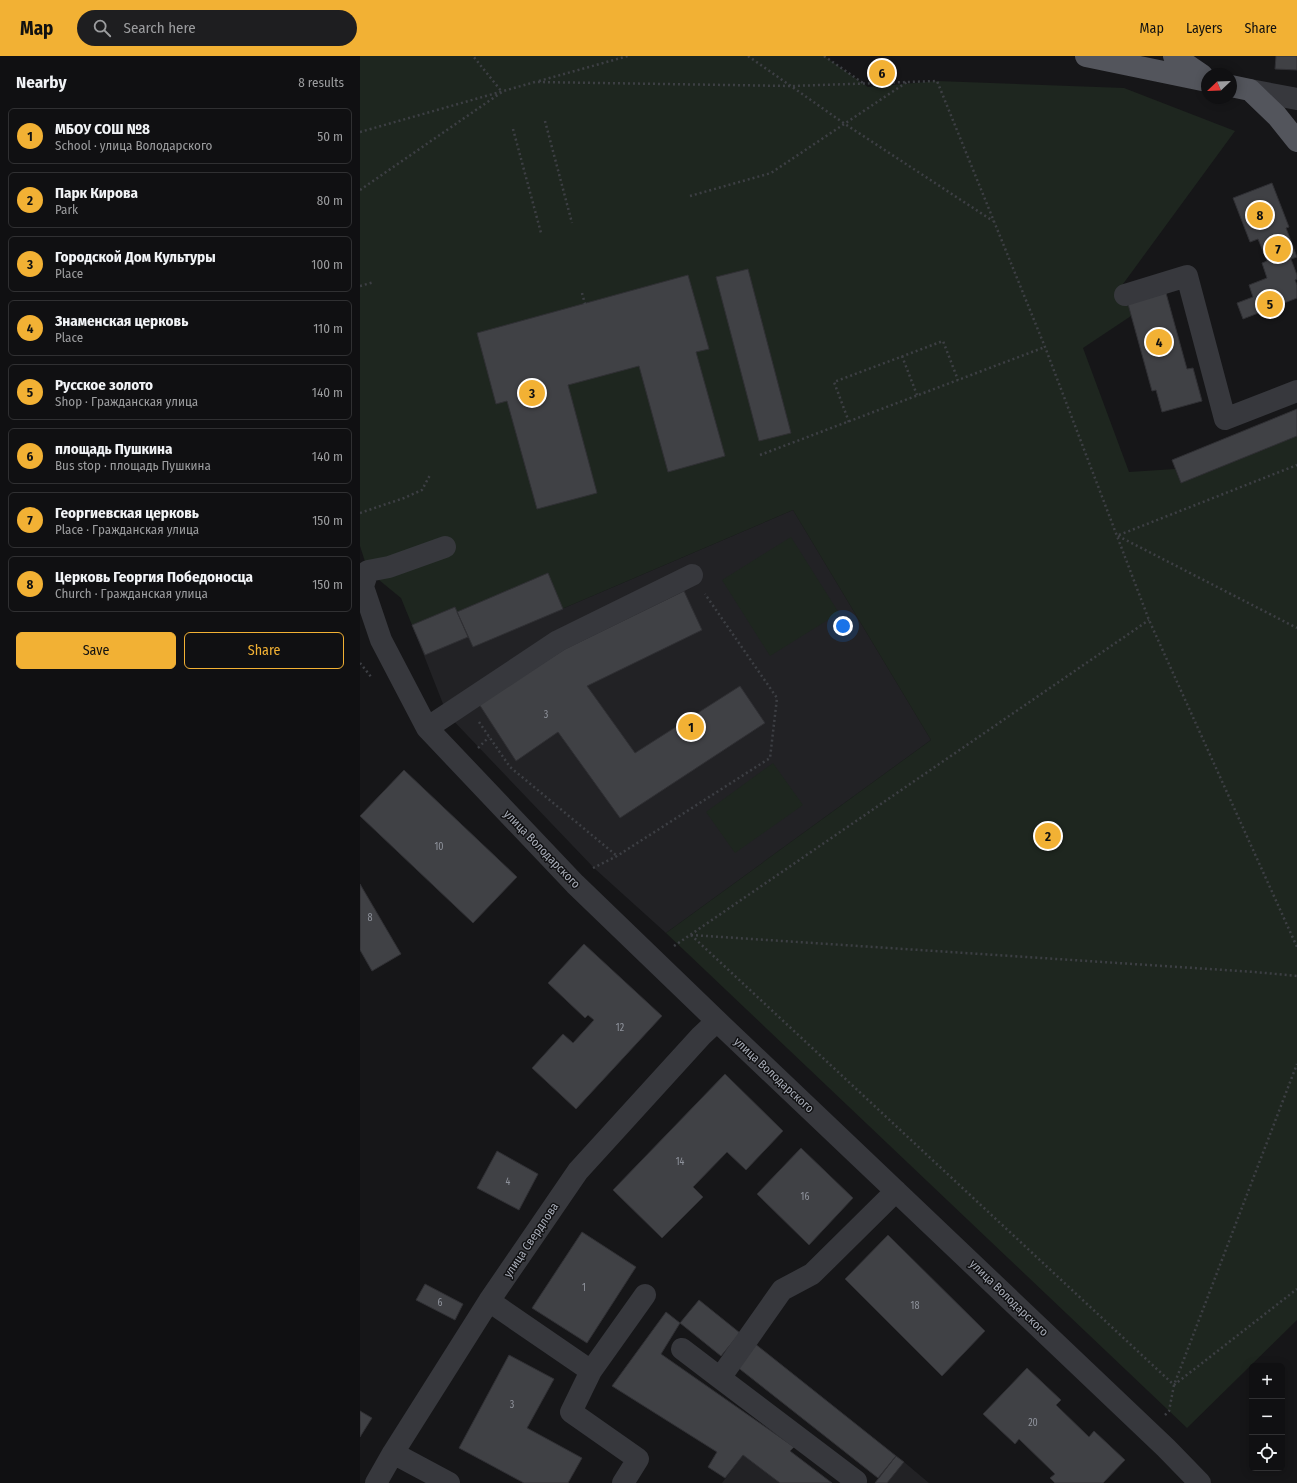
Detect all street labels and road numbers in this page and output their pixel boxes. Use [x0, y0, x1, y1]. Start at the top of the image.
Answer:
street label: улица Володарского [501, 807, 583, 891]
street label: улица Володарского [731, 1034, 817, 1116]
street label: улица Свердлова [501, 1200, 561, 1280]
street label: улица Володарского [967, 1257, 1051, 1339]

